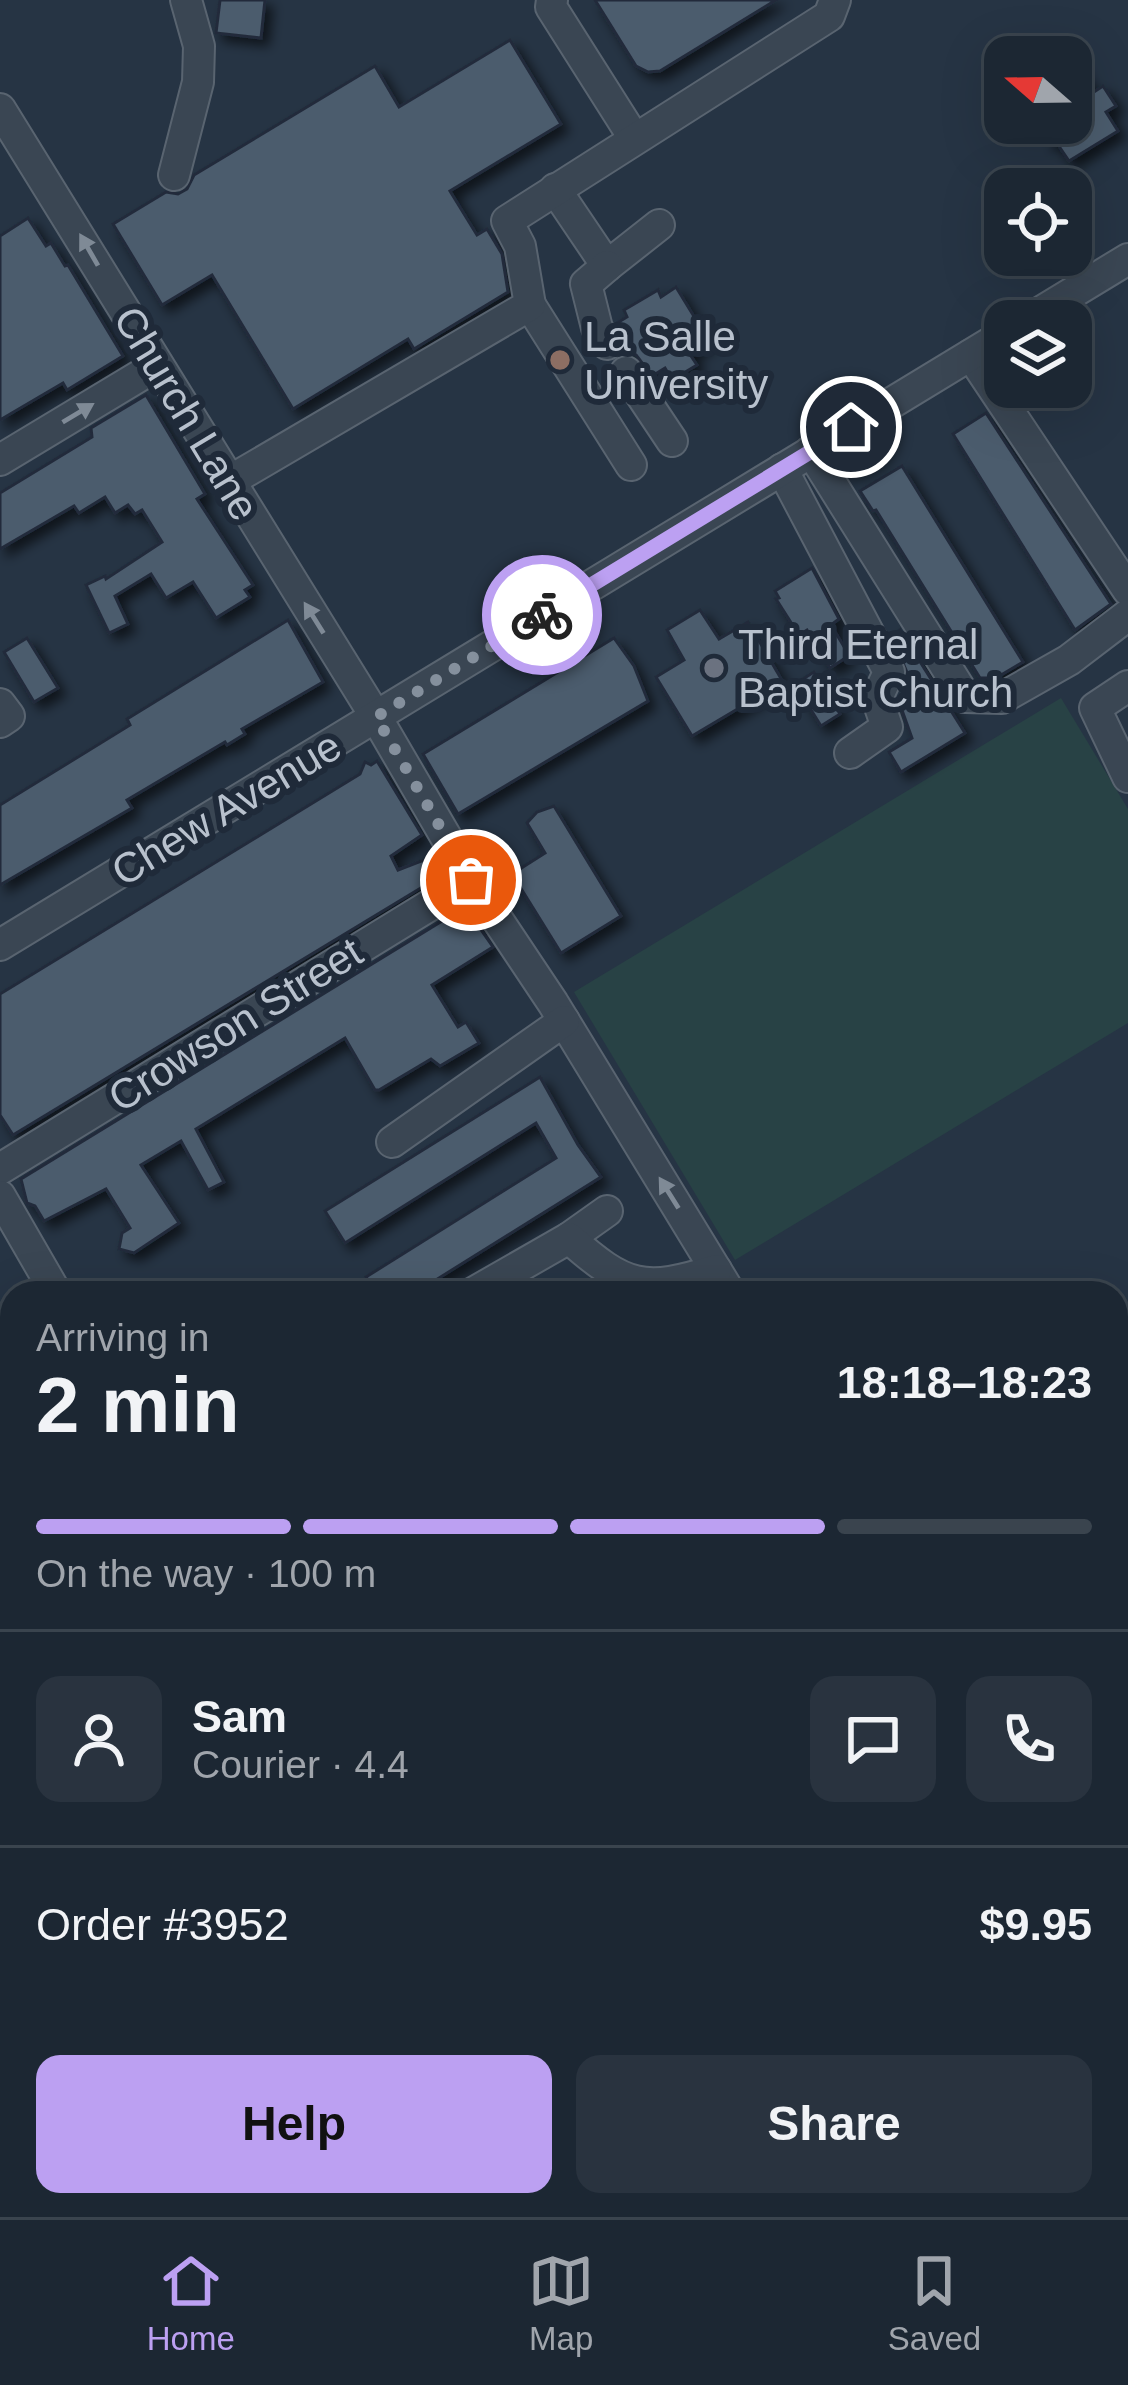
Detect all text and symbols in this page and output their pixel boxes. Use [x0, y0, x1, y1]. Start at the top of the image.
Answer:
north arrow [984, 36, 1092, 144]
map controls [984, 36, 1092, 408]
button: locate [984, 168, 1092, 276]
one-way arrow [80, 233, 101, 266]
street label: Church Lane [104, 298, 269, 528]
button: layers [984, 300, 1092, 408]
place label: La Salle University [584, 313, 768, 408]
marker: La Salle University [547, 347, 573, 373]
pin [800, 376, 902, 478]
icon: home [818, 394, 884, 460]
one-way arrow [61, 403, 95, 424]
courier [482, 555, 602, 675]
icon: bike [509, 582, 575, 648]
one-way arrow [304, 602, 326, 635]
place label: Third Eternal Baptist Church [738, 621, 1013, 716]
marker: Third Eternal Baptist Church [701, 655, 727, 681]
street label: Chew Avenue [103, 722, 349, 895]
pin [420, 829, 522, 931]
icon: bag [438, 847, 504, 913]
street label: Crowson Street [100, 928, 371, 1121]
one-way arrow [659, 1176, 680, 1210]
text: Arriving in [36, 1316, 209, 1359]
text: 18:18–18:23 [837, 1357, 1092, 1408]
text: 2 min [36, 1361, 240, 1449]
text: On the way · 100 m [36, 1552, 376, 1595]
button: person [36, 1676, 162, 1802]
button: chat [810, 1676, 936, 1802]
button: phone [966, 1676, 1092, 1802]
text: Sam [192, 1691, 287, 1742]
text: Courier · 4.4 [192, 1743, 409, 1786]
text: Order #3952 [36, 1899, 289, 1950]
text: $9.95 [979, 1899, 1092, 1950]
button: Help [36, 2055, 552, 2193]
button: Share [576, 2055, 1092, 2193]
tab: Home [147, 2248, 235, 2358]
tab: Map [528, 2248, 594, 2358]
tab: Saved [888, 2248, 981, 2358]

